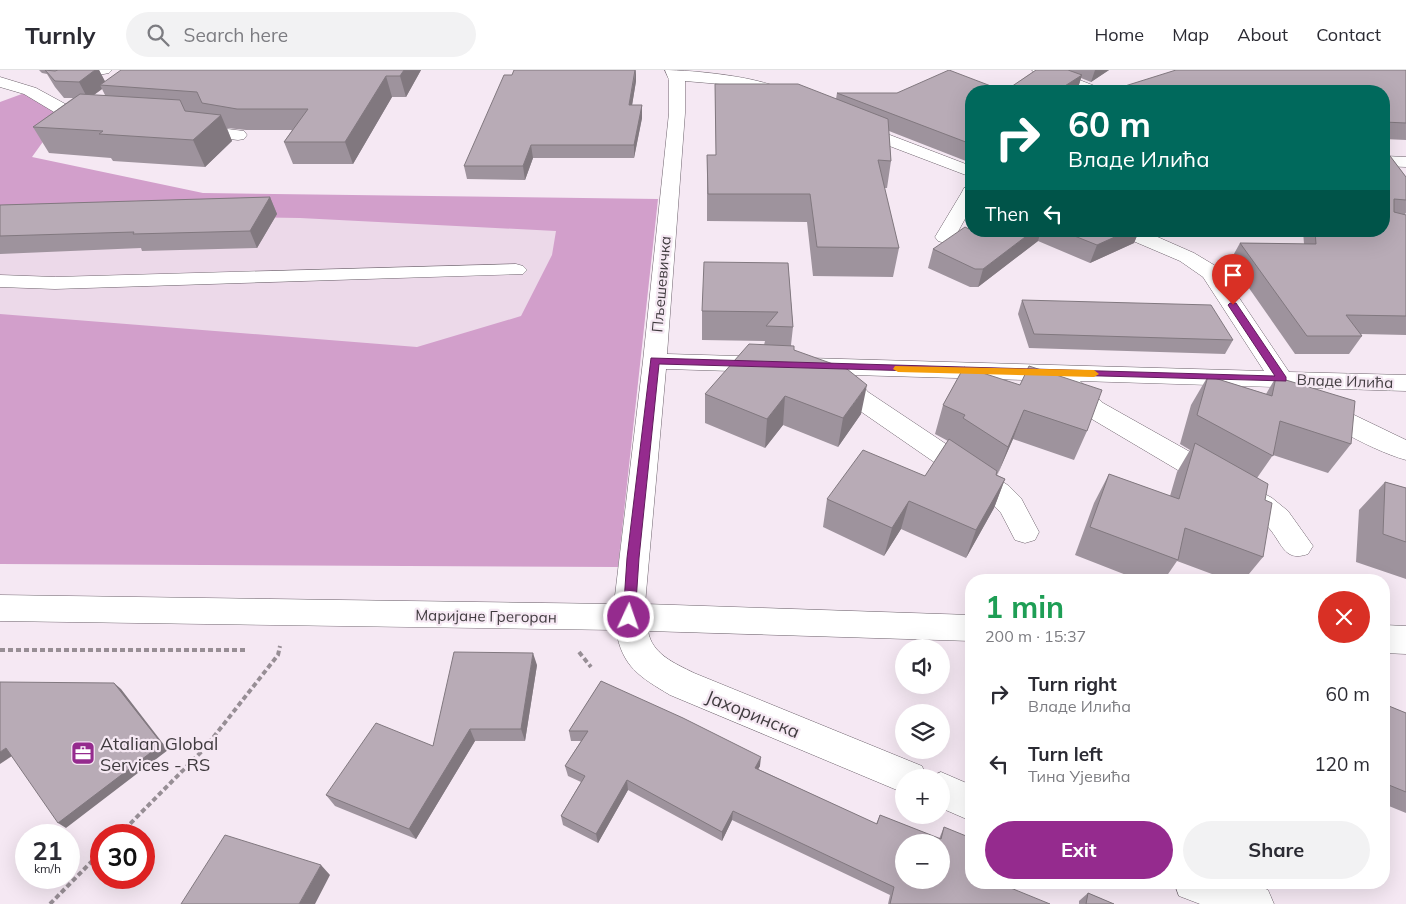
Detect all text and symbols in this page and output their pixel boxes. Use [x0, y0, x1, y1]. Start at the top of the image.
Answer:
search box [126, 12, 476, 57]
text: Turnly [25, 20, 96, 50]
icon: search [144, 21, 172, 49]
text: Search here [184, 23, 288, 47]
text: Home [1094, 23, 1144, 46]
text: Map [1172, 23, 1209, 46]
text: About [1237, 23, 1288, 46]
text: Contact [1316, 23, 1381, 46]
text: 60 m [1068, 102, 1151, 146]
icon: right [985, 105, 1050, 170]
text: Владе Илића [1068, 145, 1210, 173]
icon: left [1039, 200, 1067, 228]
text: Then [985, 202, 1029, 226]
street label: Пљешевичка [647, 235, 675, 333]
pin [1212, 254, 1254, 305]
icon: arrive [1219, 261, 1247, 289]
street label: Владе Илића [1296, 370, 1394, 392]
text: 1 min [985, 588, 1064, 626]
position arrow [602, 590, 654, 642]
button: close [1318, 591, 1370, 643]
street label: Маријане Грегоран [415, 605, 557, 627]
text: 200 m · 15:37 [985, 626, 1086, 646]
map controls [895, 639, 950, 889]
button: sound [895, 639, 950, 694]
text: Turn right [1028, 672, 1117, 696]
icon: right [985, 680, 1013, 708]
text: 60 m [1326, 682, 1370, 706]
street label: Јахоринска [703, 685, 803, 743]
text: Владе Илића [1028, 696, 1131, 716]
button: layers [895, 704, 950, 759]
place label: Atalian Global Services - RS [100, 732, 218, 776]
office icon: Atalian Global Services - RS [70, 740, 96, 766]
text: Turn left [1028, 742, 1103, 766]
icon: left [985, 750, 1013, 778]
text: 120 m [1314, 752, 1370, 776]
text: Тина Ујевића [1028, 766, 1131, 786]
button: + [895, 769, 950, 824]
button: Exit [985, 821, 1173, 879]
button: Share [1183, 821, 1370, 879]
speed limit sign: 30 [90, 824, 155, 889]
button: − [895, 834, 950, 889]
text: 21 [32, 835, 63, 866]
text: km/h [34, 861, 61, 876]

